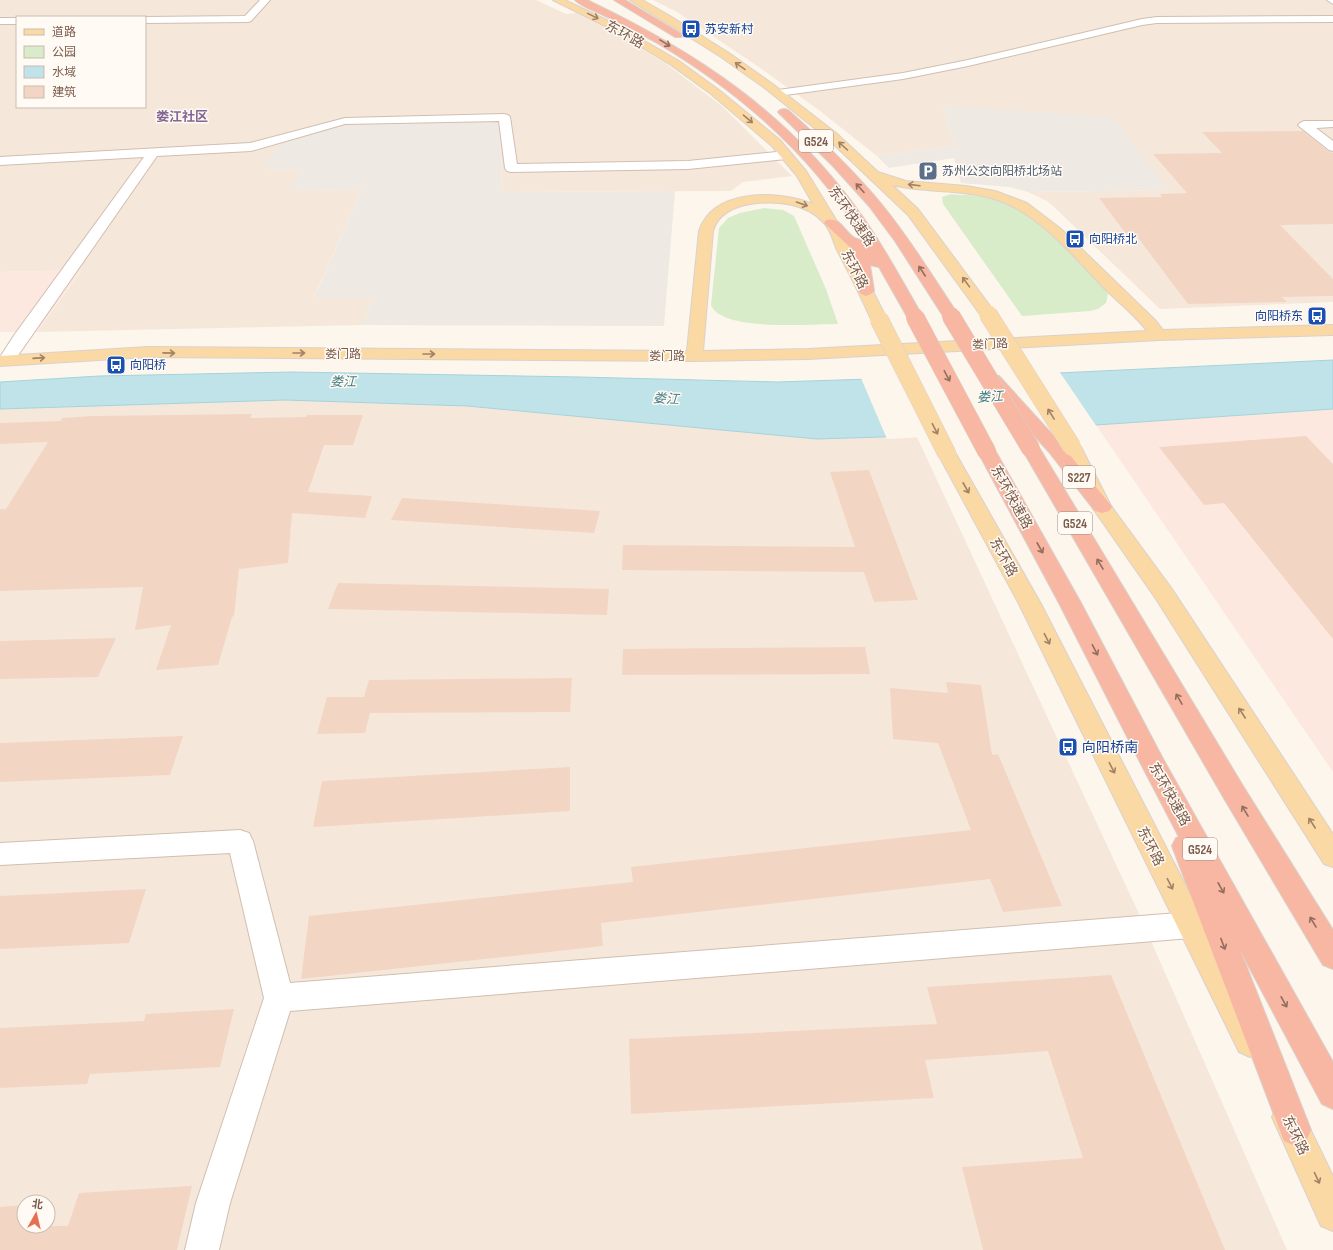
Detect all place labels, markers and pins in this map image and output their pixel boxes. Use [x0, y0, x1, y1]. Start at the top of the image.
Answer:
bus stop icon: 苏安新村 [680, 18, 702, 40]
place label: 苏安新村 [705, 22, 754, 37]
parking icon: 苏州公交向阳桥北场站 [917, 160, 939, 182]
place label: 苏州公交向阳桥北场站 [942, 164, 1062, 179]
bus stop icon: 向阳桥北 [1064, 228, 1086, 250]
place label: 向阳桥北 [1089, 232, 1137, 247]
bus stop icon: 向阳桥东 [1306, 305, 1328, 327]
place label: 向阳桥东 [1255, 309, 1303, 324]
bus stop icon: 向阳桥 [105, 354, 127, 376]
place label: 向阳桥 [130, 358, 166, 373]
bus stop icon: 向阳桥南 [1057, 736, 1079, 758]
place label: 向阳桥南 [1082, 739, 1138, 756]

